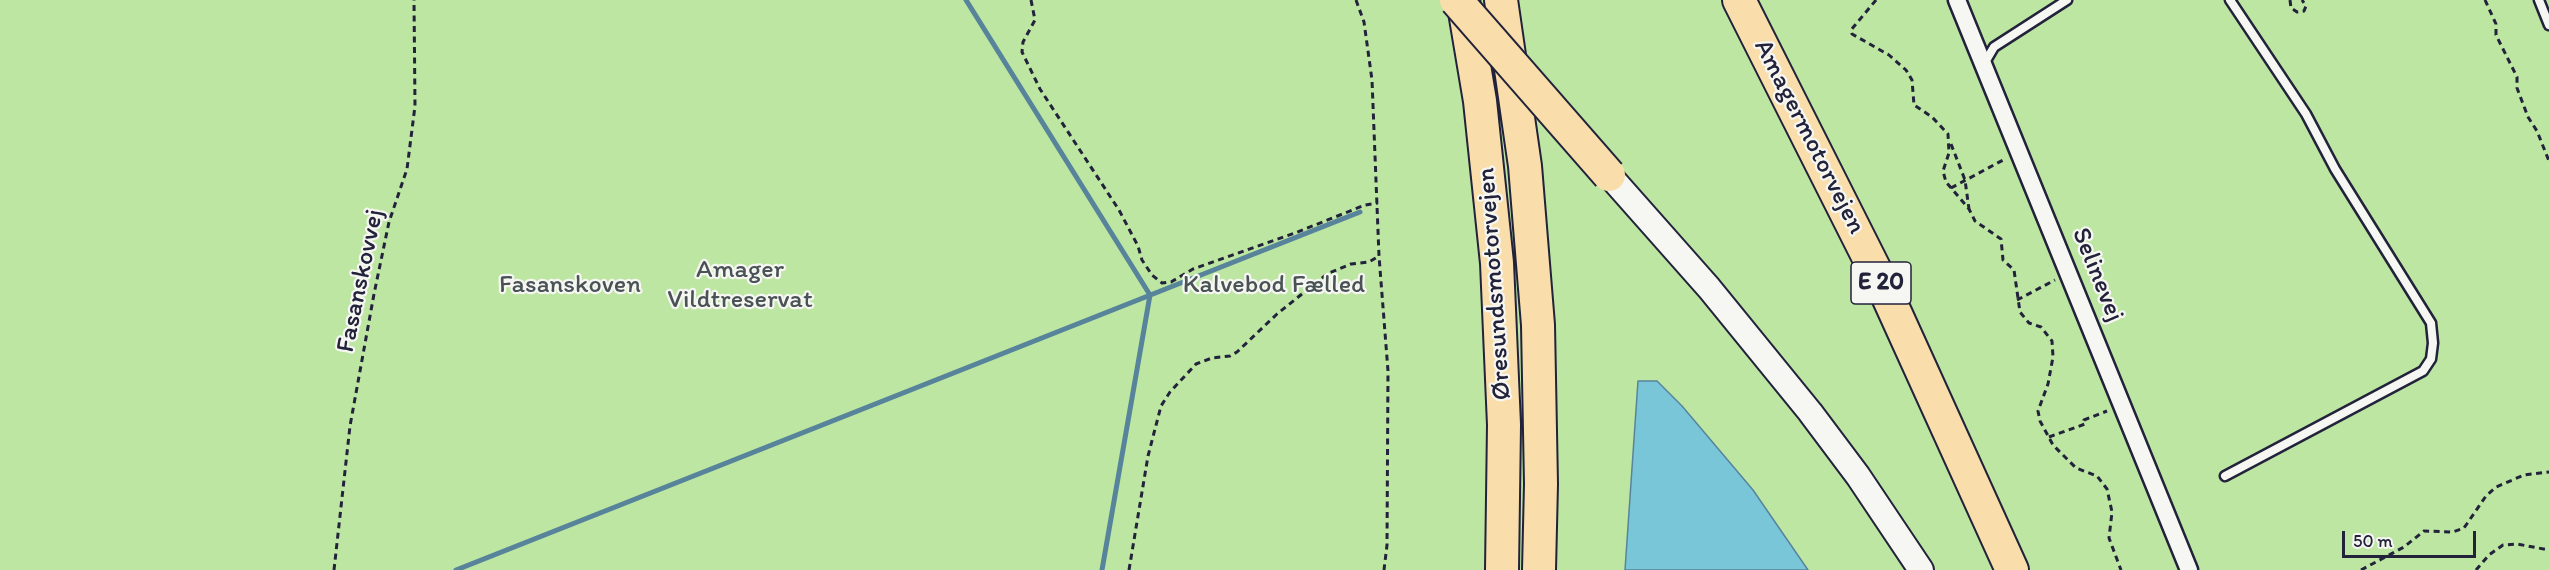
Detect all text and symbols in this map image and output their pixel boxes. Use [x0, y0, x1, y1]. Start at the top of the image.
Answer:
street label: Amagermotorvejen [1746, 34, 1872, 240]
street label: Øresundsmotorvejen [1471, 167, 1519, 401]
street label: Fasanskovvej [331, 207, 391, 355]
street label: Selinevej [2064, 224, 2130, 326]
park label: Amager Vildtreservat [667, 254, 813, 316]
road number: E 20 [1851, 262, 1911, 304]
park label: Fasanskoven [499, 269, 641, 301]
park label: Kalvebod Fælled [1183, 269, 1365, 301]
scale bar [2345, 519, 2478, 557]
text: 50 m [2353, 530, 2393, 552]

